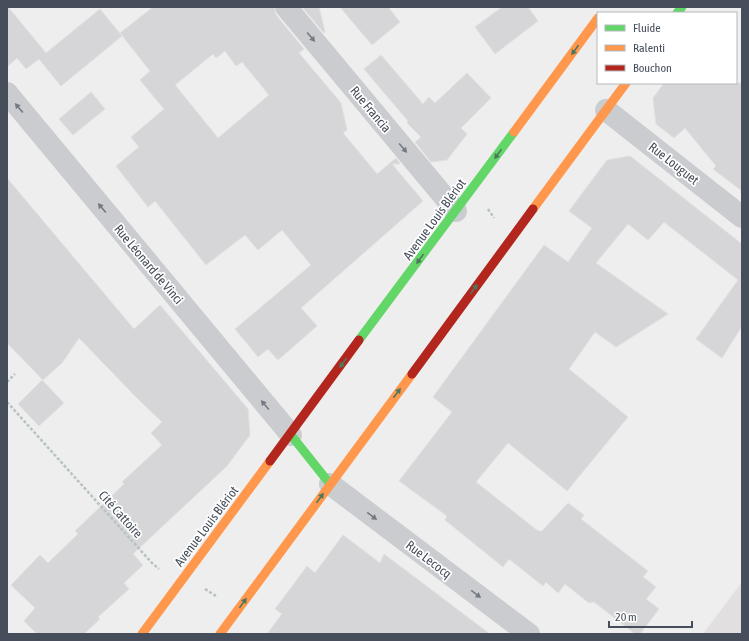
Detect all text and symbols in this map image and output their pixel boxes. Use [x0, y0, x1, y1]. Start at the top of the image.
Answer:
legend [597, 12, 737, 84]
text: Fluide [633, 21, 661, 35]
one-way arrow [307, 32, 316, 42]
text: Ralenti [633, 41, 665, 55]
one-way arrow [571, 44, 579, 55]
text: Bouchon [633, 61, 672, 75]
street label: Rue Francia [347, 83, 394, 135]
one-way arrow [15, 102, 23, 113]
street label: Rue Louguet [646, 139, 702, 188]
one-way arrow [399, 142, 408, 153]
one-way arrow [494, 149, 502, 159]
street label: Avenue Louis Blériot [400, 176, 469, 263]
one-way arrow [98, 202, 106, 213]
street label: Rue Léonard de Vinci [111, 222, 186, 307]
one-way arrow [416, 253, 425, 264]
one-way arrow [470, 283, 478, 294]
one-way arrow [339, 358, 347, 369]
one-way arrow [393, 388, 401, 399]
one-way arrow [261, 399, 270, 410]
street label: Avenue Louis Blériot [171, 483, 242, 569]
street label: Cité Cattoire [96, 488, 146, 541]
one-way arrow [316, 493, 324, 503]
one-way arrow [367, 512, 378, 520]
street label: Rue Lecocq [403, 537, 454, 581]
one-way arrow [471, 590, 482, 599]
one-way arrow [239, 597, 247, 608]
scale bar [609, 603, 692, 629]
text: 20 m [615, 610, 637, 624]

